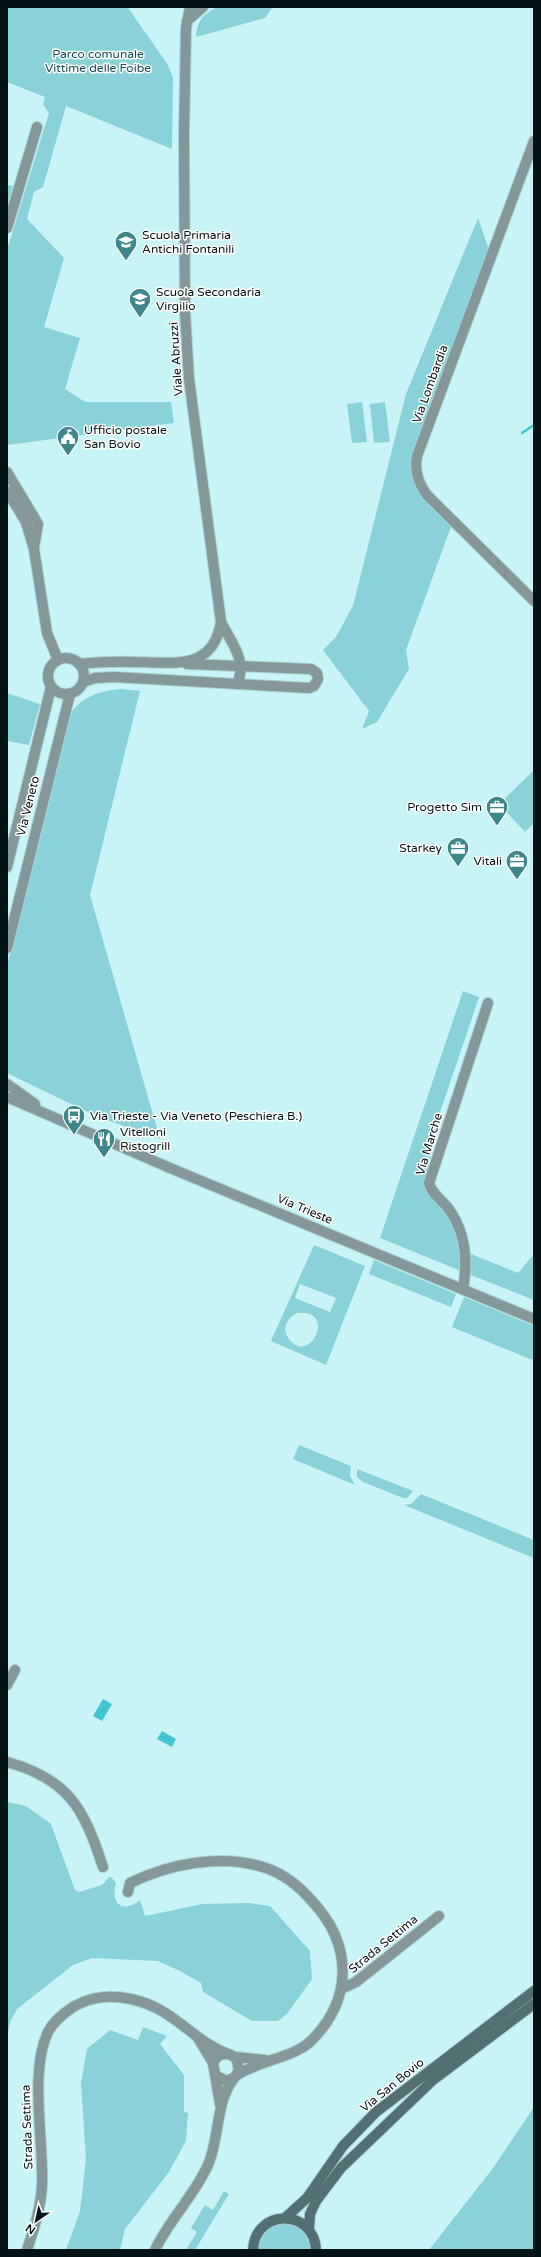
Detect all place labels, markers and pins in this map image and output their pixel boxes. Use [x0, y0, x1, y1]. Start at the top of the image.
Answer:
place label: Scuola Primaria Antichi Fontanili [142, 228, 234, 256]
school or university icon: Scuola Primaria Antichi Fontanili [113, 229, 139, 262]
place label: Scuola Secondaria Virgilio [156, 285, 261, 313]
school or university icon: Scuola Secondaria Virgilio [127, 286, 153, 319]
place label: Ufficio postale San Bovio [84, 423, 167, 451]
public building icon: Ufficio postale San Bovio [55, 424, 81, 457]
office icon: Progetto Sim [484, 794, 510, 827]
place label: Progetto Sim [407, 800, 482, 814]
office icon: Starkey [445, 835, 471, 868]
place label: Starkey [399, 841, 443, 855]
office icon: Vitali [504, 848, 530, 881]
place label: Vitali [473, 854, 502, 868]
bus stop icon: Via Trieste - Via Veneto (Peschiera B.) [61, 1103, 87, 1136]
place label: Via Trieste - Via Veneto (Peschiera B.) [90, 1109, 302, 1123]
place label: Vitelloni Ristogrill [120, 1125, 170, 1153]
restaurant icon: Vitelloni Ristogrill [91, 1126, 117, 1159]

